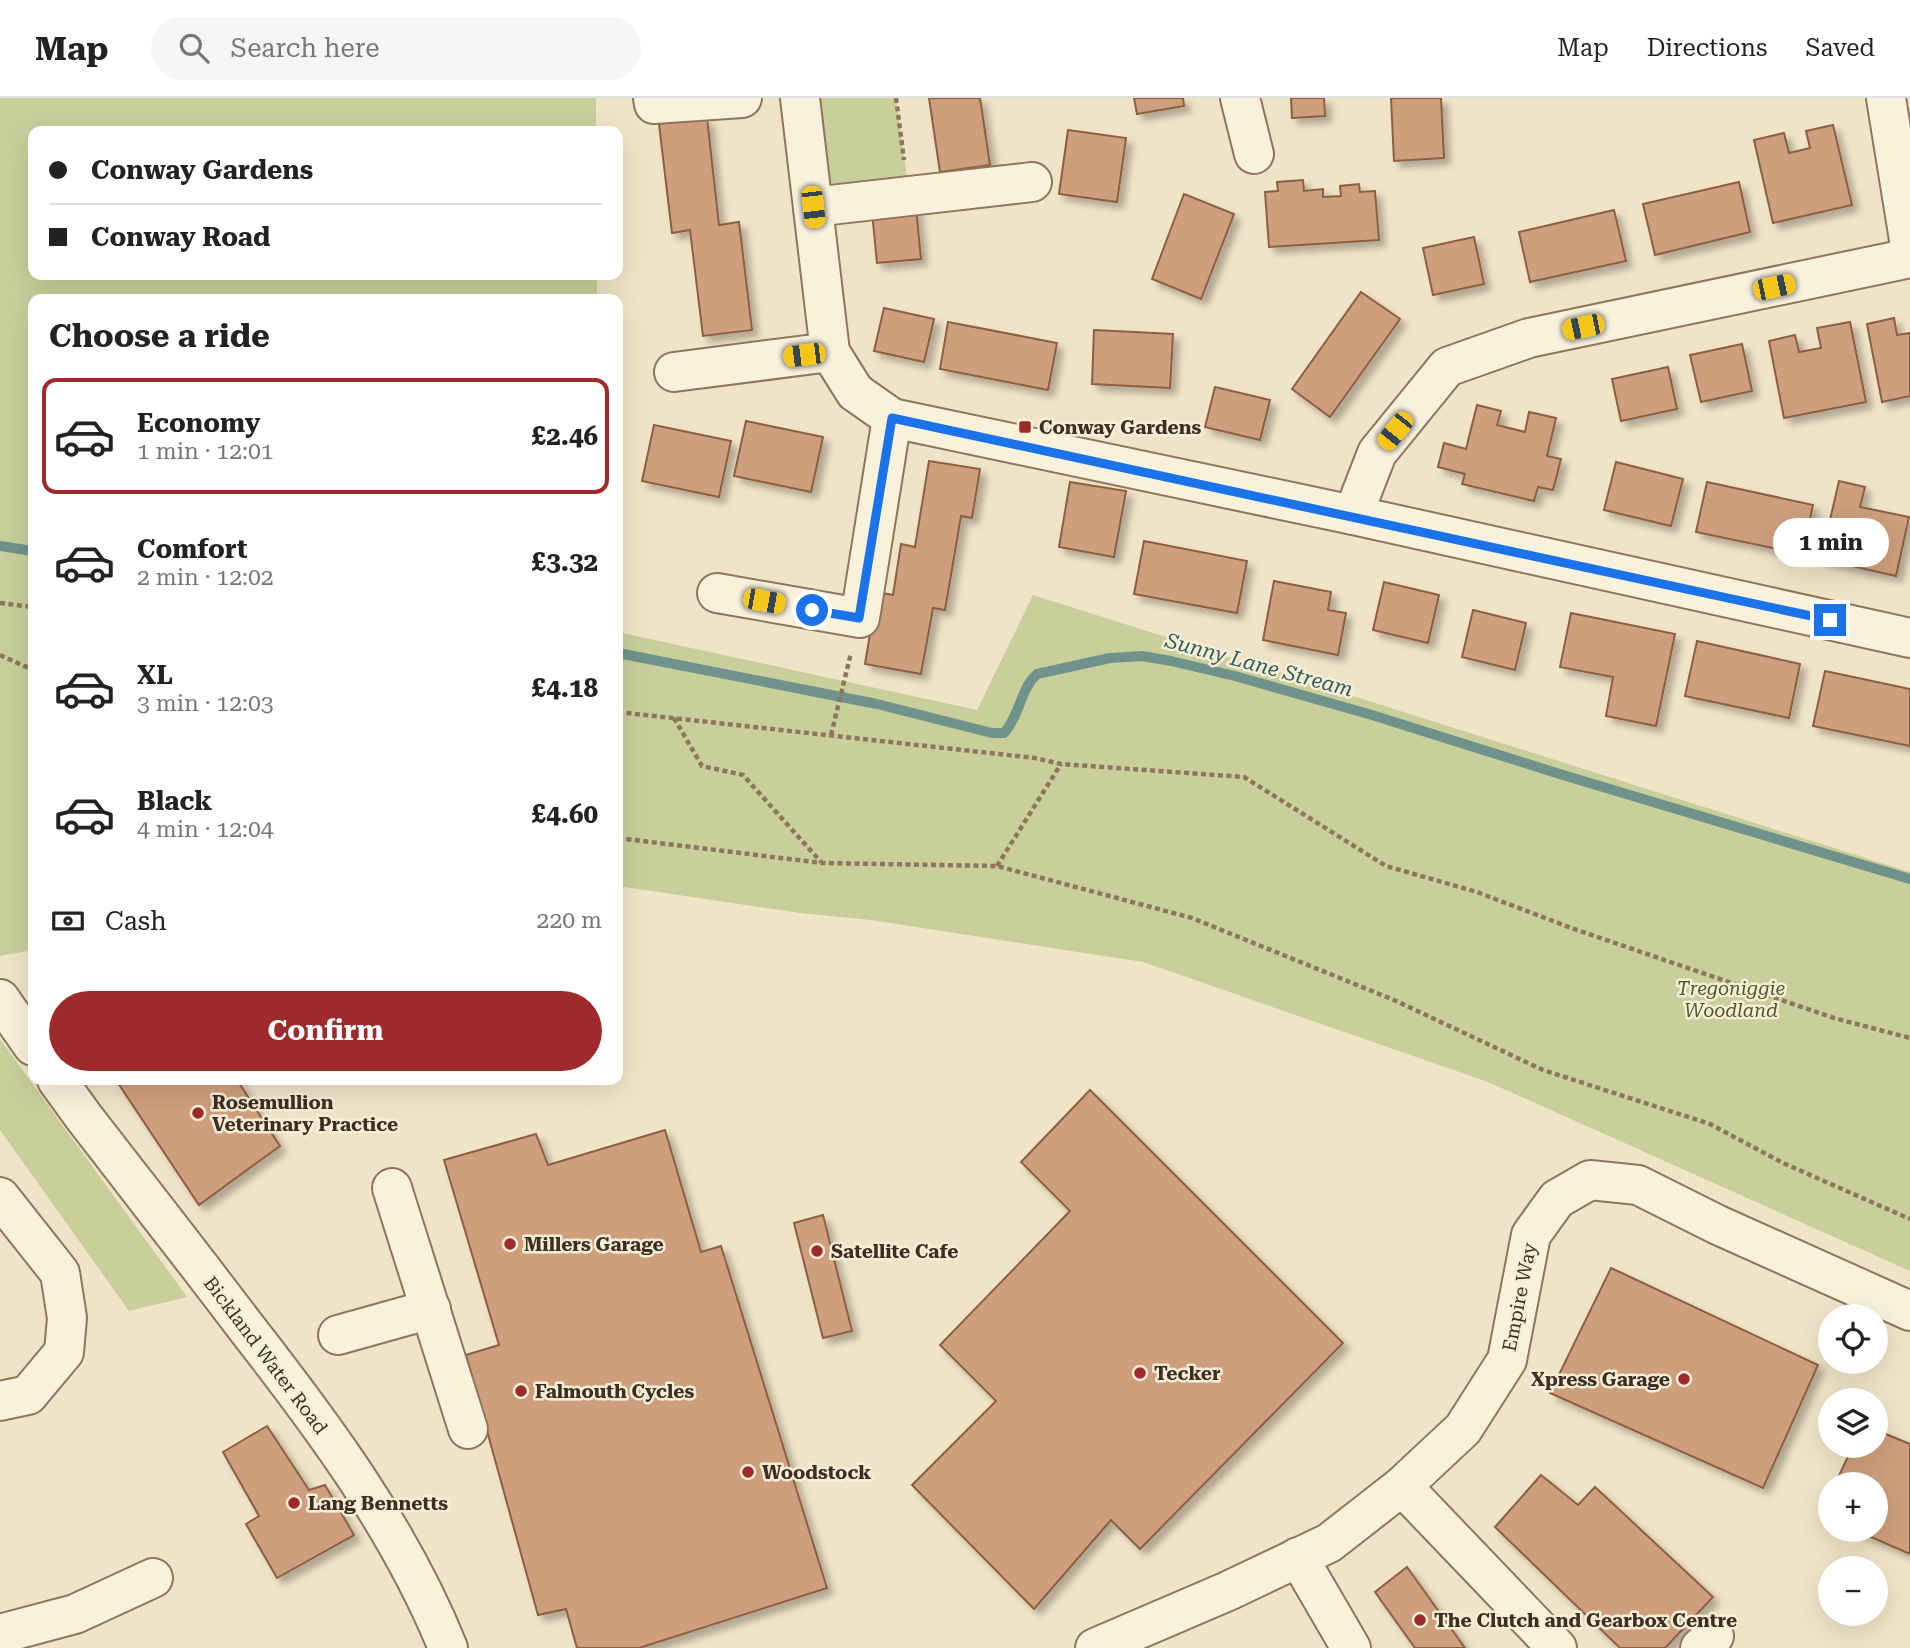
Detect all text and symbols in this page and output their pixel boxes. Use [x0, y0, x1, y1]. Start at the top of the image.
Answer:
search box [151, 17, 641, 80]
text: Map [35, 29, 109, 68]
icon: search [175, 29, 213, 67]
text: Search here [231, 33, 380, 63]
text: Map [1557, 34, 1609, 62]
text: Directions [1647, 34, 1767, 62]
text: Saved [1805, 34, 1875, 62]
text: Conway Gardens [91, 155, 313, 185]
car [801, 185, 826, 229]
text: Conway Road [91, 222, 270, 252]
car [1752, 272, 1797, 302]
car [1561, 312, 1606, 342]
text: Choose a ride [49, 317, 270, 355]
car [782, 342, 827, 368]
icon: car [53, 405, 116, 468]
text: Economy [137, 408, 260, 438]
car [1374, 408, 1417, 454]
place label: Conway Gardens [1039, 416, 1201, 439]
marker: Conway Gardens [1017, 419, 1033, 435]
text: £2.46 [532, 421, 598, 451]
text: 1 min · 12:01 [137, 438, 274, 465]
callout: 1 min [1772, 518, 1888, 568]
text: 1 min [1799, 529, 1863, 556]
icon: car [53, 531, 116, 594]
text: Comfort [137, 534, 247, 564]
text: £3.32 [532, 547, 598, 577]
text: 2 min · 12:02 [137, 564, 274, 591]
car [742, 587, 787, 615]
route start [796, 594, 828, 626]
route end [1814, 604, 1846, 636]
water label: Sunny Lane Stream [1162, 628, 1355, 702]
icon: car [53, 657, 116, 720]
text: XL [137, 660, 173, 690]
text: £4.18 [532, 673, 598, 703]
text: 3 min · 12:03 [137, 690, 274, 717]
icon: car [53, 783, 116, 846]
text: Black [137, 786, 212, 816]
text: £4.60 [532, 799, 598, 829]
text: 4 min · 12:04 [137, 816, 274, 843]
icon: cash [49, 902, 87, 940]
text: Cash [105, 906, 167, 936]
text: 220 m [537, 907, 602, 934]
park label: Tregoniggie Woodland [1677, 977, 1786, 1022]
button: Confirm [49, 991, 602, 1071]
place label: Rosemullion Veterinary Practice [212, 1091, 398, 1136]
marker: Rosemullion Veterinary Practice [190, 1105, 206, 1121]
place label: Millers Garage [524, 1233, 664, 1256]
marker: Millers Garage [502, 1236, 518, 1252]
place label: Satellite Cafe [831, 1240, 958, 1263]
street label: Empire Way [1498, 1240, 1541, 1353]
marker: Satellite Cafe [809, 1243, 825, 1259]
street label: Bickland Water Road [199, 1272, 332, 1439]
map controls [1818, 1304, 1888, 1626]
button: locate [1818, 1304, 1888, 1374]
place label: Tecker [1154, 1362, 1221, 1385]
marker: Tecker [1132, 1365, 1148, 1381]
place label: Xpress Garage [1531, 1368, 1670, 1391]
marker: Xpress Garage [1676, 1371, 1692, 1387]
place label: Falmouth Cycles [535, 1380, 694, 1403]
marker: Falmouth Cycles [513, 1383, 529, 1399]
button: layers [1818, 1388, 1888, 1458]
place label: Woodstock [762, 1461, 871, 1484]
marker: Woodstock [740, 1464, 756, 1480]
button: + [1818, 1472, 1888, 1542]
place label: Lang Bennetts [308, 1492, 448, 1515]
marker: Lang Bennetts [286, 1495, 302, 1511]
button: − [1818, 1556, 1888, 1626]
place label: The Clutch and Gearbox Centre [1434, 1609, 1737, 1632]
marker: The Clutch and Gearbox Centre [1412, 1612, 1428, 1628]

